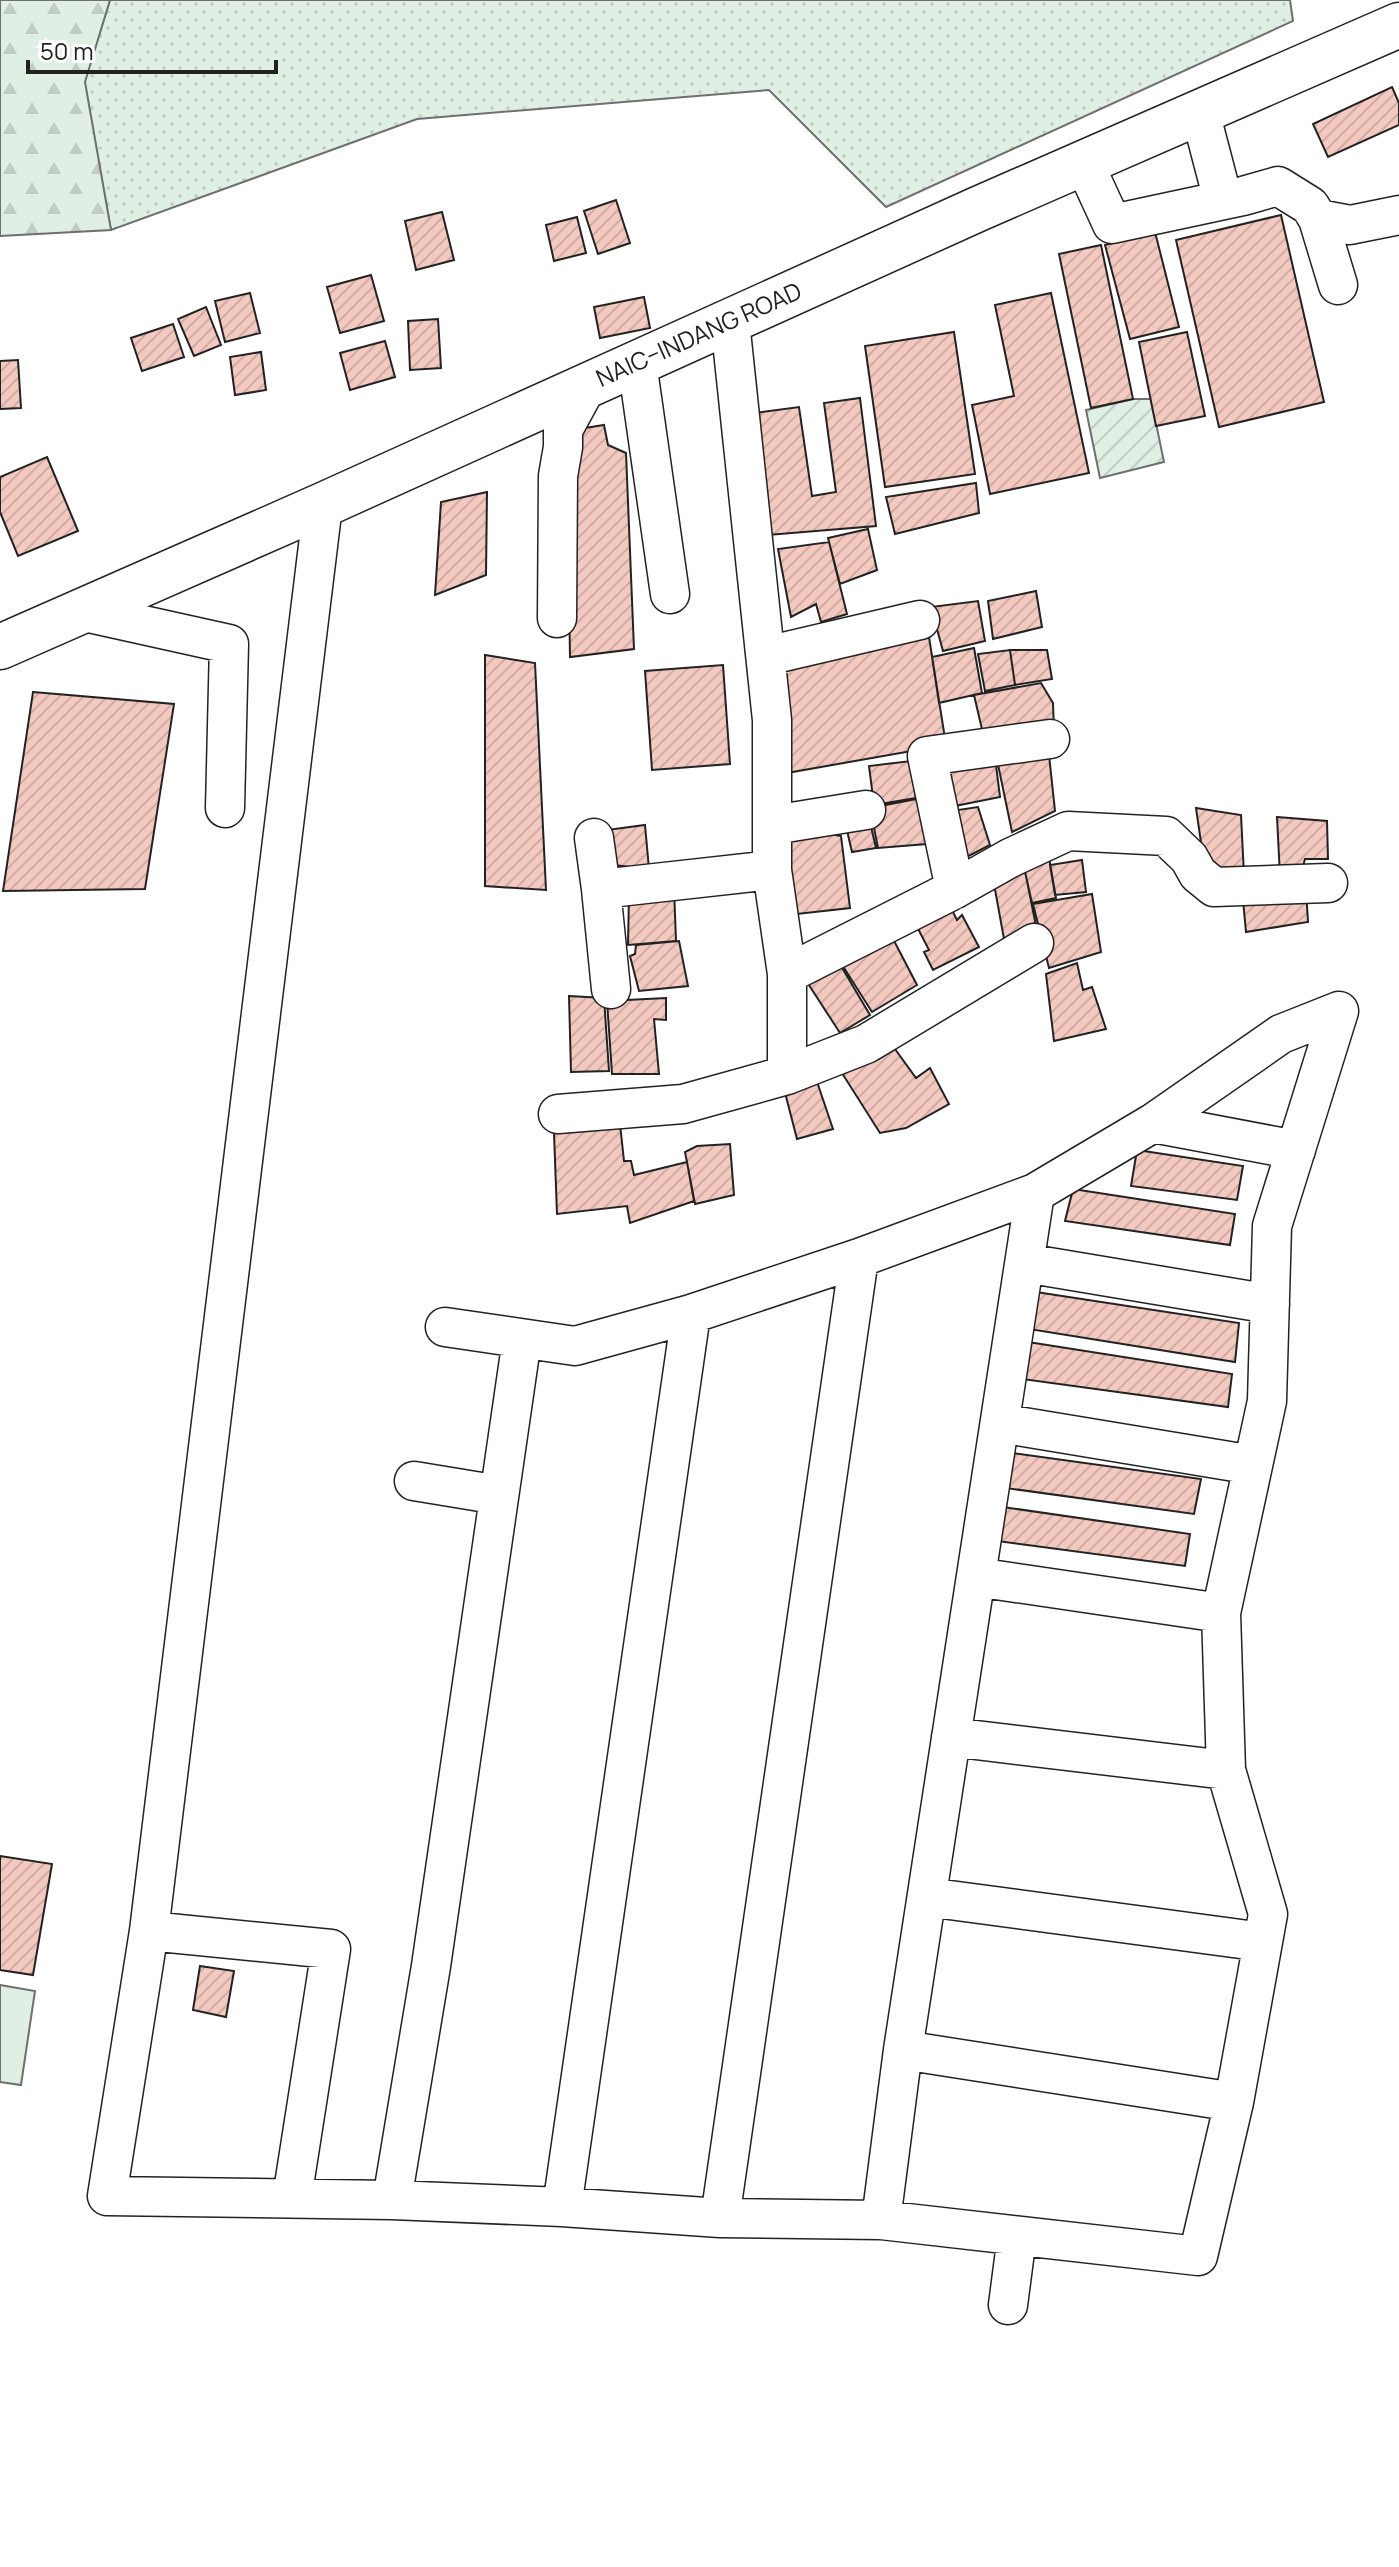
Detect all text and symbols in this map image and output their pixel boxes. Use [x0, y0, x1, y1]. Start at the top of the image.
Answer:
scale bar [28, 24, 276, 74]
text: 50 m [40, 34, 94, 67]
street label: NAIC–INDANG ROAD [590, 273, 806, 394]

